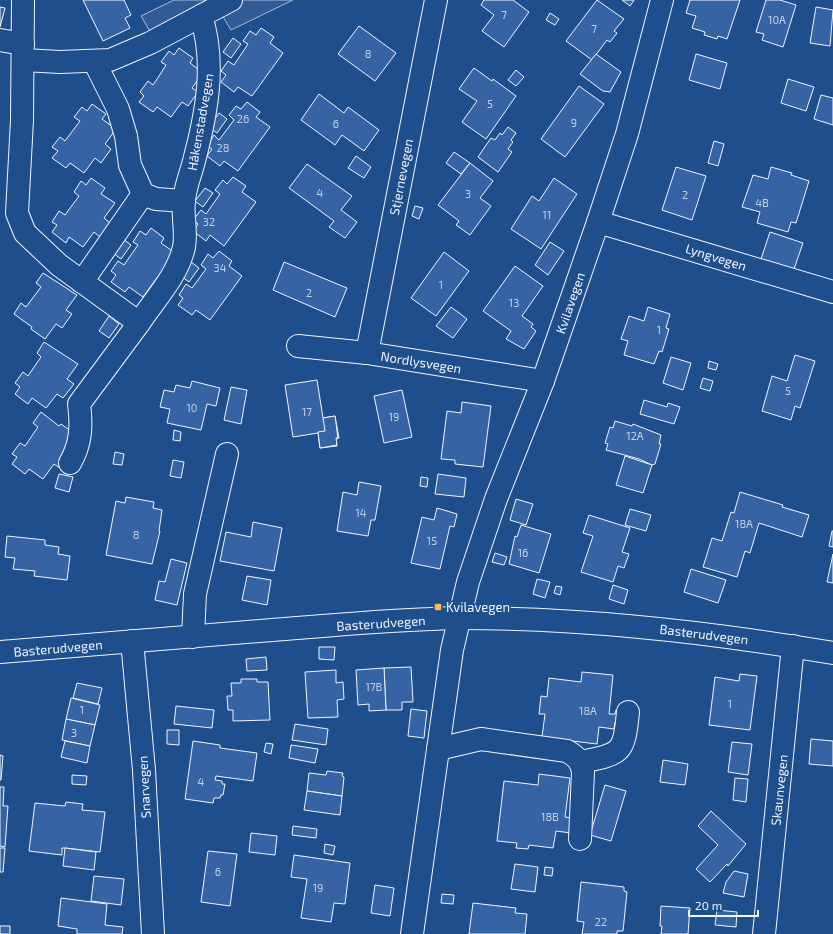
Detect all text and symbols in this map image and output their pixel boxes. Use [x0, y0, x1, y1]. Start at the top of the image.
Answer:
house number: 7 [501, 8, 507, 21]
house number: 10A [768, 13, 786, 26]
house number: 7 [591, 22, 597, 35]
house number: 8 [365, 47, 371, 60]
street label: Håkenstadvegen [184, 72, 216, 172]
house number: 5 [487, 97, 493, 110]
house number: 26 [237, 112, 249, 125]
house number: 9 [571, 116, 577, 129]
house number: 6 [333, 117, 339, 130]
street label: Stjernevegen [386, 137, 416, 217]
house number: 28 [217, 141, 229, 154]
house number: 4 [317, 186, 324, 199]
house number: 3 [465, 187, 471, 200]
house number: 2 [682, 188, 688, 201]
house number: 4B [755, 196, 769, 209]
house number: 11 [543, 208, 551, 221]
house number: 32 [203, 215, 215, 228]
street label: Lyngvegen [684, 240, 748, 274]
house number: 34 [214, 261, 227, 274]
street label: Kvilavegen [552, 270, 588, 336]
house number: 1 [439, 278, 443, 291]
house number: 2 [306, 286, 312, 299]
house number: 13 [509, 296, 519, 309]
house number: 1 [657, 323, 661, 336]
street label: Nordlysvegen [379, 348, 463, 376]
house number: 5 [785, 384, 791, 397]
house number: 10 [186, 401, 198, 414]
house number: 17 [302, 405, 312, 418]
house number: 19 [389, 410, 399, 423]
house number: 12A [626, 429, 644, 442]
house number: 14 [355, 506, 367, 519]
house number: 18A [735, 517, 753, 530]
house number: 8 [133, 528, 139, 541]
house number: 15 [427, 534, 437, 547]
house number: 16 [518, 546, 528, 559]
place label: Kvilavegen [446, 599, 510, 615]
marker: Kvilavegen [433, 602, 443, 612]
street label: Basterudvegen [336, 612, 426, 634]
street label: Basterudvegen [659, 621, 749, 647]
street label: Basterudvegen [13, 636, 103, 660]
house number: 17B [366, 680, 383, 693]
house number: 1 [728, 697, 732, 710]
house number: 1 [80, 703, 84, 716]
house number: 18A [579, 704, 597, 717]
house number: 3 [71, 726, 77, 739]
street label: Skaunvegen [767, 754, 791, 826]
street label: Snarvegen [134, 755, 154, 819]
house number: 4 [198, 775, 205, 788]
house number: 18B [541, 810, 559, 823]
house number: 6 [215, 865, 221, 878]
house number: 19 [313, 881, 323, 894]
scale bar [689, 892, 758, 918]
text: 20 m [695, 898, 722, 912]
house number: 22 [595, 915, 607, 928]

